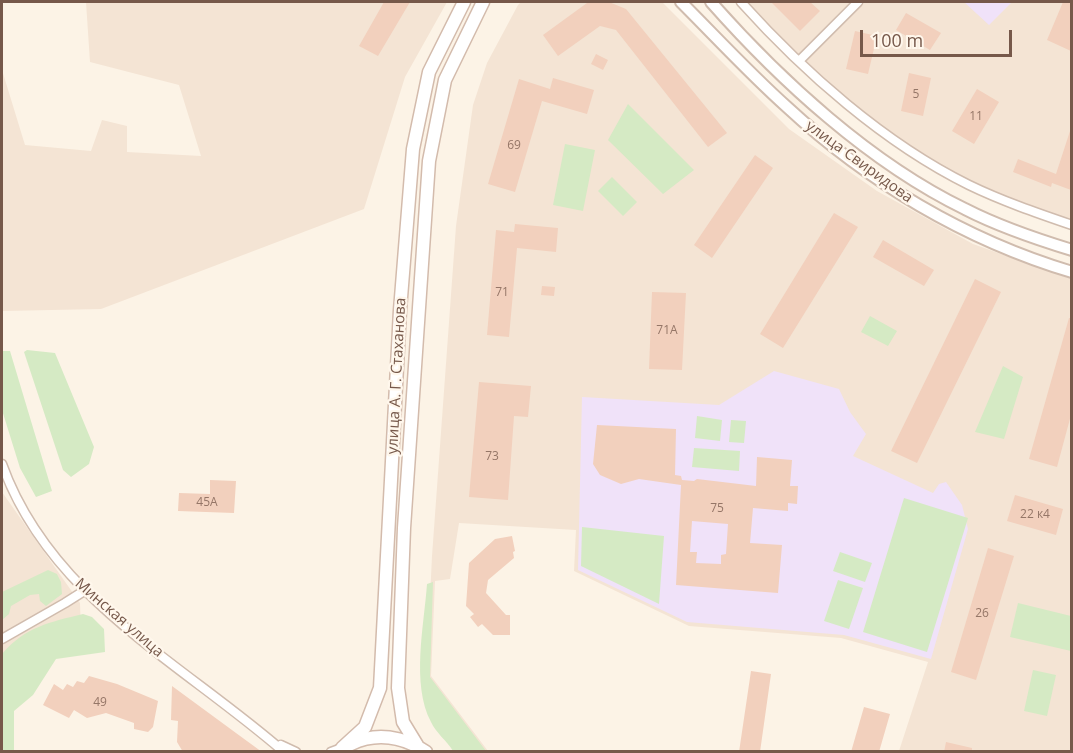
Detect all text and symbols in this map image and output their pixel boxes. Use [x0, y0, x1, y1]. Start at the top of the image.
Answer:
scale bar [863, 18, 1014, 56]
text: 100 m [871, 28, 923, 52]
house number: 5 [913, 88, 919, 102]
house number: 11 [969, 110, 983, 124]
street label: улица Свиридова [802, 117, 916, 207]
house number: 69 [507, 139, 521, 153]
house number: 71 [495, 286, 509, 300]
street label: улица А. Г. Стаханова [384, 297, 410, 455]
house number: 71А [656, 324, 678, 338]
house number: 73 [485, 450, 499, 464]
house number: 45А [196, 496, 218, 510]
house number: 75 [710, 502, 724, 516]
house number: 22 к4 [1020, 508, 1050, 522]
street label: Минская улица [71, 575, 167, 661]
house number: 26 [975, 607, 989, 621]
house number: 49 [93, 696, 107, 710]

